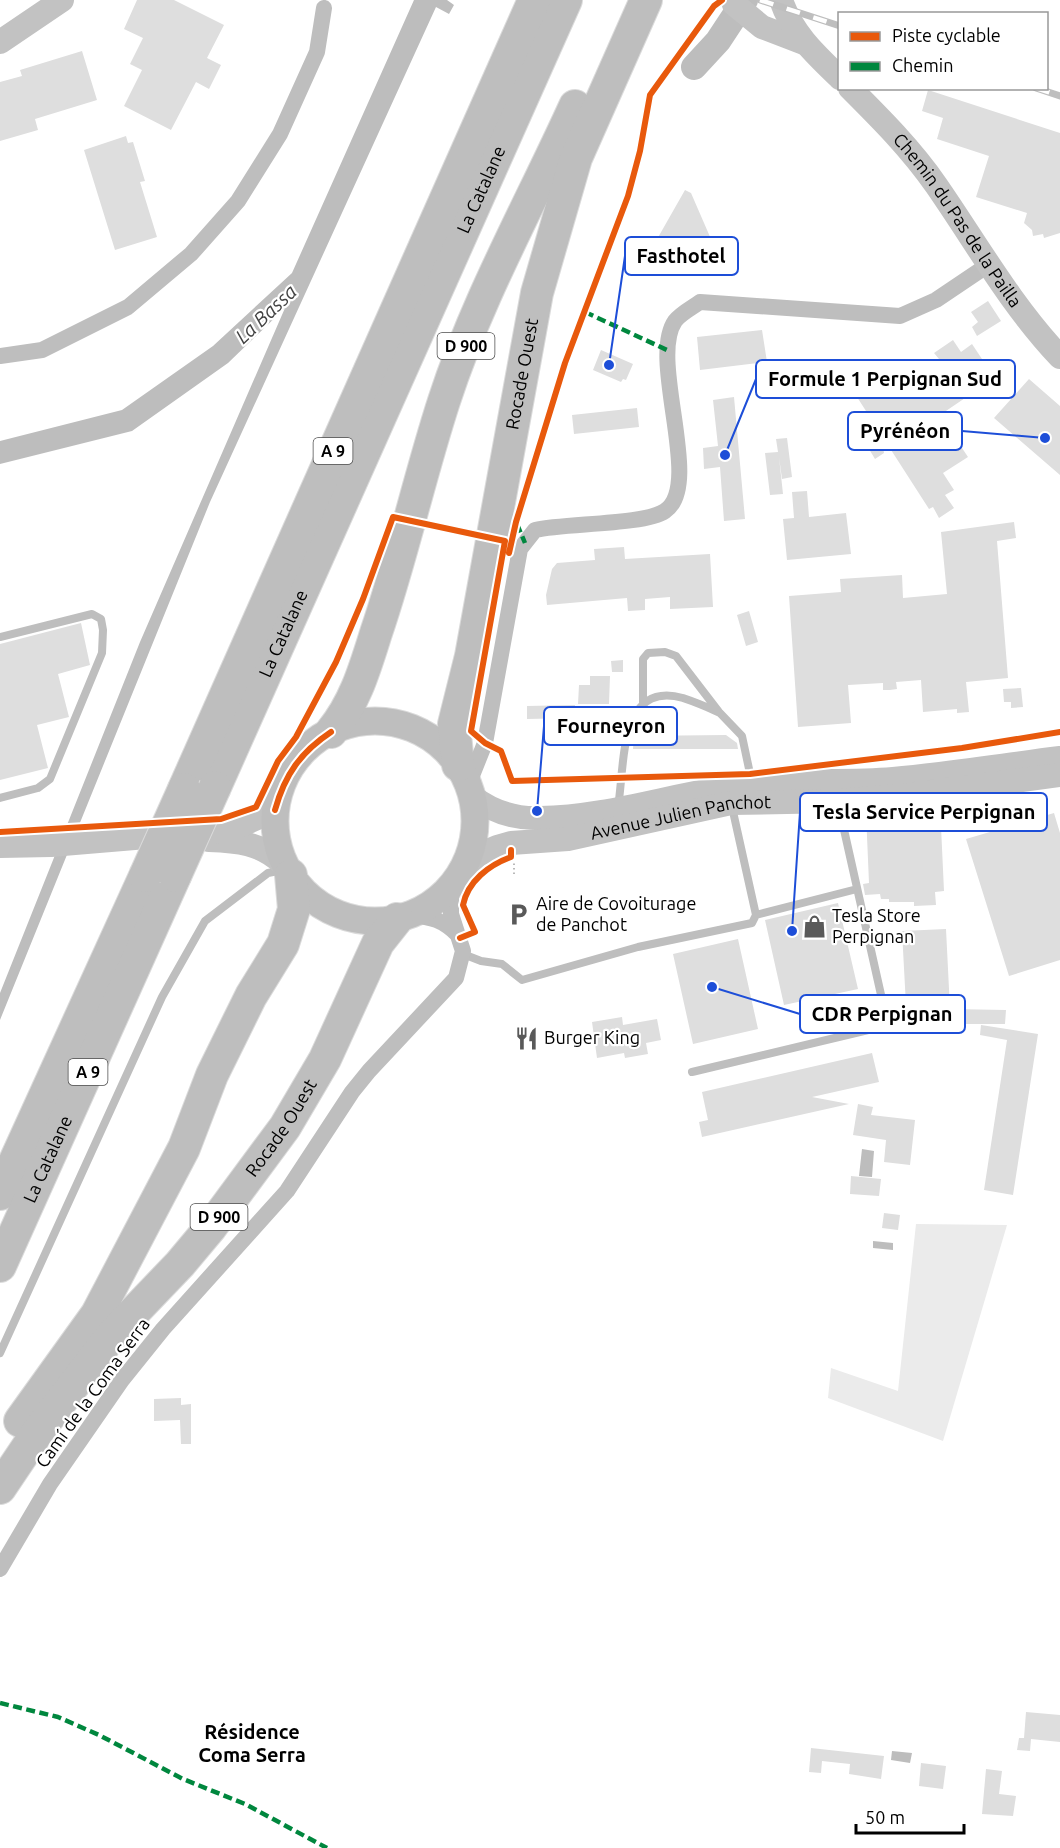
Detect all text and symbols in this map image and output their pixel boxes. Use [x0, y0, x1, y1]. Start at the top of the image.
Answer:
legend [838, 12, 1048, 90]
text: Piste cyclable [892, 25, 1001, 45]
text: Chemin [892, 55, 953, 75]
street label: Chemin du Pas de la Pailla [890, 129, 1026, 311]
street label: La Catalane [452, 143, 509, 236]
callout: Fasthotel [625, 237, 738, 275]
text: Fasthotel [636, 244, 726, 267]
water label: La Bassa [230, 279, 301, 348]
street label: Rocade Ouest [501, 316, 541, 431]
road number: D 900 [438, 333, 494, 359]
callout: Formule 1 Perpignan Sud [756, 360, 1015, 398]
text: Formule 1 Perpignan Sud [768, 367, 1002, 390]
callout: Pyrénéon [848, 412, 962, 450]
text: Pyrénéon [860, 419, 950, 442]
road number: A 9 [314, 438, 352, 464]
street label: La Catalane [254, 586, 311, 680]
callout: Fourneyron [544, 707, 677, 745]
text: Fourneyron [557, 714, 665, 737]
street label: Avenue Julien Panchot [588, 791, 771, 843]
callout: Tesla Service Perpignan [800, 793, 1047, 831]
text: Tesla Service Perpignan [813, 800, 1035, 823]
place label: Aire de Covoiturage de Panchot [536, 893, 696, 934]
parking icon: Aire de Covoiturage de Panchot [505, 901, 531, 927]
place label: Tesla Store Perpignan [832, 905, 921, 946]
shop icon: Tesla Store Perpignan [801, 913, 827, 939]
callout: CDR Perpignan [800, 995, 965, 1033]
text: CDR Perpignan [812, 1002, 952, 1025]
restaurant icon: Burger King [513, 1025, 539, 1051]
place label: Burger King [544, 1027, 640, 1047]
road number: A 9 [68, 1059, 107, 1085]
street label: Rocade Ouest [241, 1075, 320, 1180]
street label: La Catalane [19, 1112, 75, 1206]
road number: D 900 [190, 1204, 248, 1230]
street label: Camí de la Coma Serra [31, 1314, 153, 1471]
district label: Résidence Coma Serra [198, 1720, 306, 1766]
scale bar [856, 1797, 964, 1835]
text: 50 m [865, 1807, 905, 1827]

